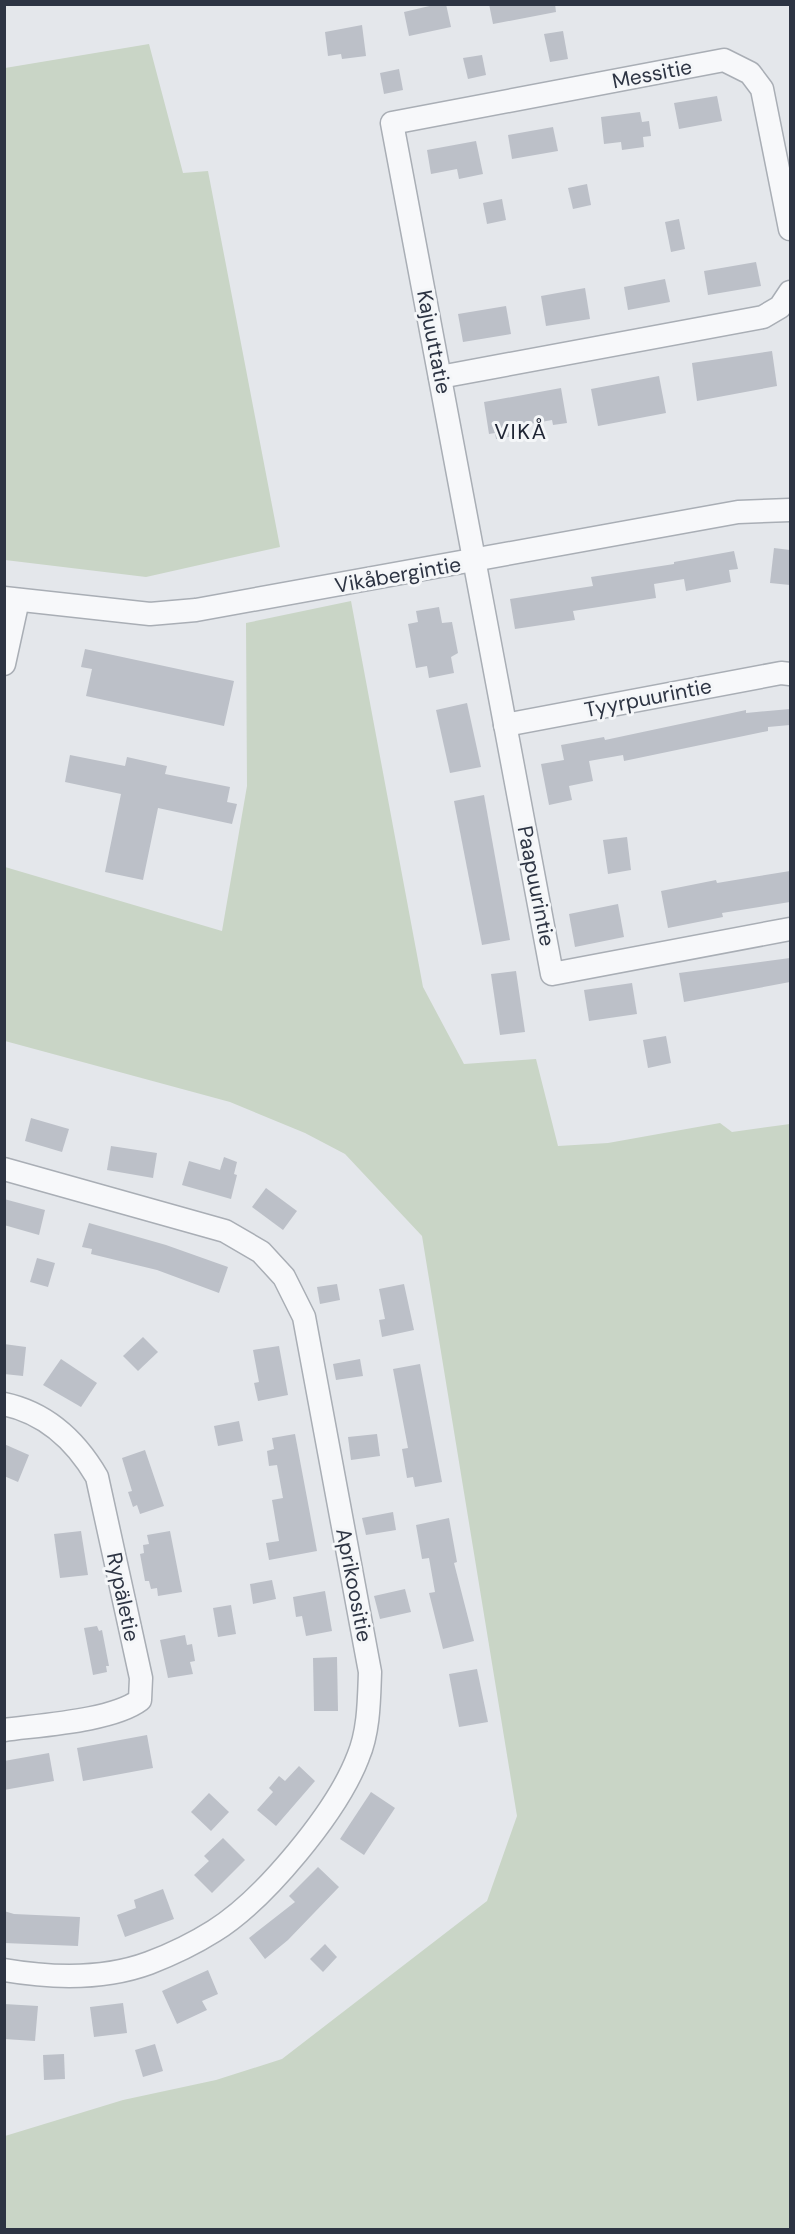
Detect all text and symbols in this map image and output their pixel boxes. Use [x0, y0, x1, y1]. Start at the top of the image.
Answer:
street label: Messitie [610, 53, 694, 95]
street label: Kajuuttatie [410, 288, 458, 396]
district label: VIKÅ [494, 417, 548, 446]
street label: Vikåbergintie [333, 550, 463, 600]
street label: Tyyrpuurintie [582, 672, 714, 724]
street label: Paapuurintie [511, 824, 561, 949]
street label: Aprikoositie [329, 1526, 379, 1644]
street label: Rypäletie [100, 1550, 146, 1644]

